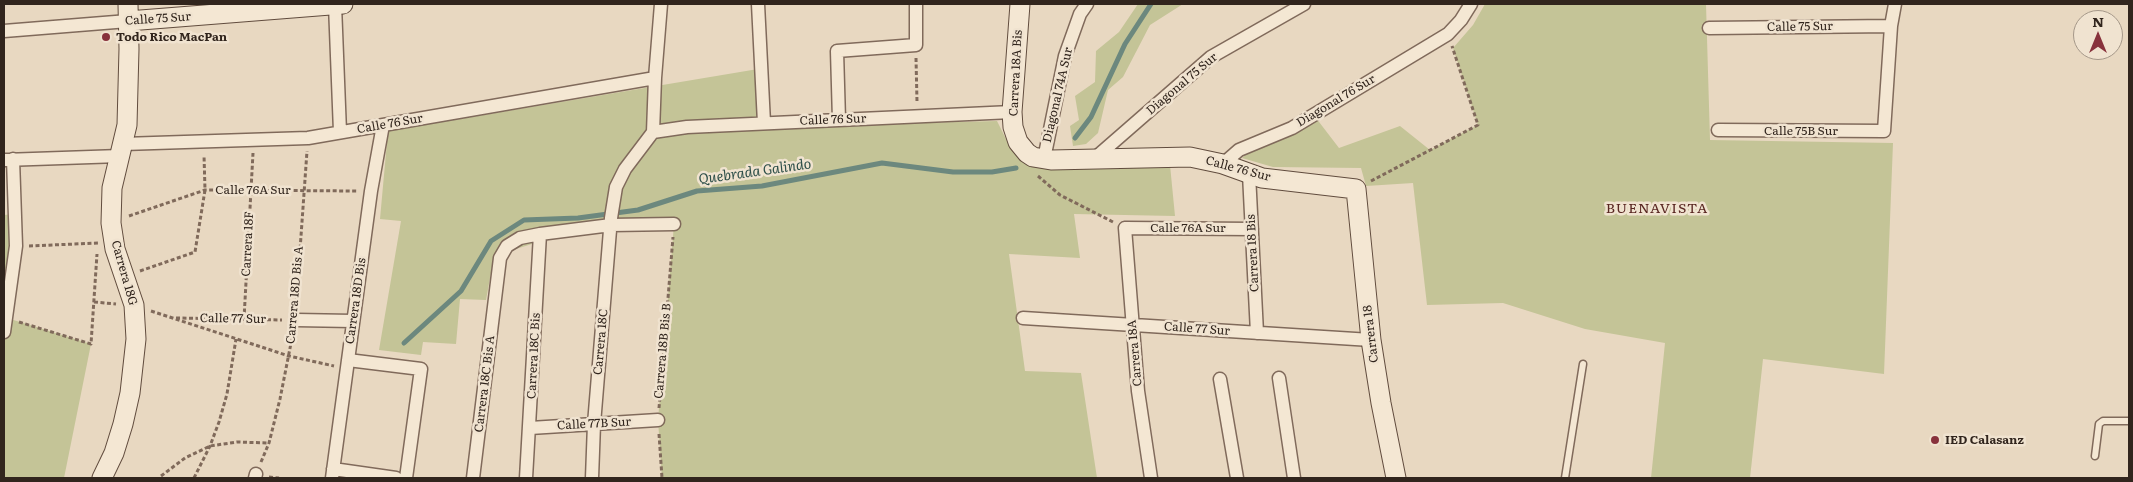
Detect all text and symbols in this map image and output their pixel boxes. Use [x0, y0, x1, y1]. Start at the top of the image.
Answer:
street label: Calle 75 Sur [125, 10, 191, 28]
north arrow [2073, 10, 2123, 60]
text: N [2092, 11, 2104, 31]
street label: Calle 75 Sur [1767, 19, 1833, 35]
street label: Carrera 18A Bis [1007, 29, 1025, 117]
place label: Todo Rico MacPan [116, 30, 227, 44]
marker: Todo Rico MacPan [100, 31, 112, 43]
street label: Diagonal 74A Sur [1040, 46, 1076, 144]
street label: Diagonal 75 Sur [1143, 50, 1221, 118]
street label: Diagonal 76 Sur [1294, 72, 1378, 130]
street label: Calle 76 Sur [356, 111, 424, 137]
street label: Calle 76 Sur [799, 112, 867, 128]
street label: Calle 75B Sur [1764, 124, 1838, 138]
street label: Calle 76 Sur [1204, 153, 1272, 185]
water label: Quebrada Galindo [698, 156, 812, 188]
street label: Calle 76A Sur [215, 183, 291, 197]
district label: BUENAVISTA [1605, 201, 1709, 217]
street label: Carrera 18F [239, 211, 257, 277]
street label: Carrera 18 Bis [1244, 214, 1262, 292]
street label: Calle 76A Sur [1150, 221, 1226, 235]
street label: Carrera 18G [108, 239, 140, 307]
street label: Carrera 18D Bis A [284, 245, 306, 345]
street label: Carrera 18D Bis [343, 257, 369, 345]
street label: Carrera 18B Bis B [652, 303, 674, 399]
street label: Carrera 18 [1360, 304, 1382, 364]
street label: Carrera 18C [591, 308, 611, 376]
street label: Calle 77 Sur [200, 311, 266, 327]
street label: Carrera 18C Bis [525, 313, 543, 399]
street label: Carrera 18A [1125, 319, 1145, 387]
street label: Calle 77 Sur [1163, 320, 1231, 338]
street label: Carrera 18C Bis A [472, 335, 498, 433]
street label: Calle 77B Sur [557, 415, 631, 433]
place label: IED Calasanz [1945, 433, 2024, 447]
marker: IED Calasanz [1929, 434, 1941, 446]

